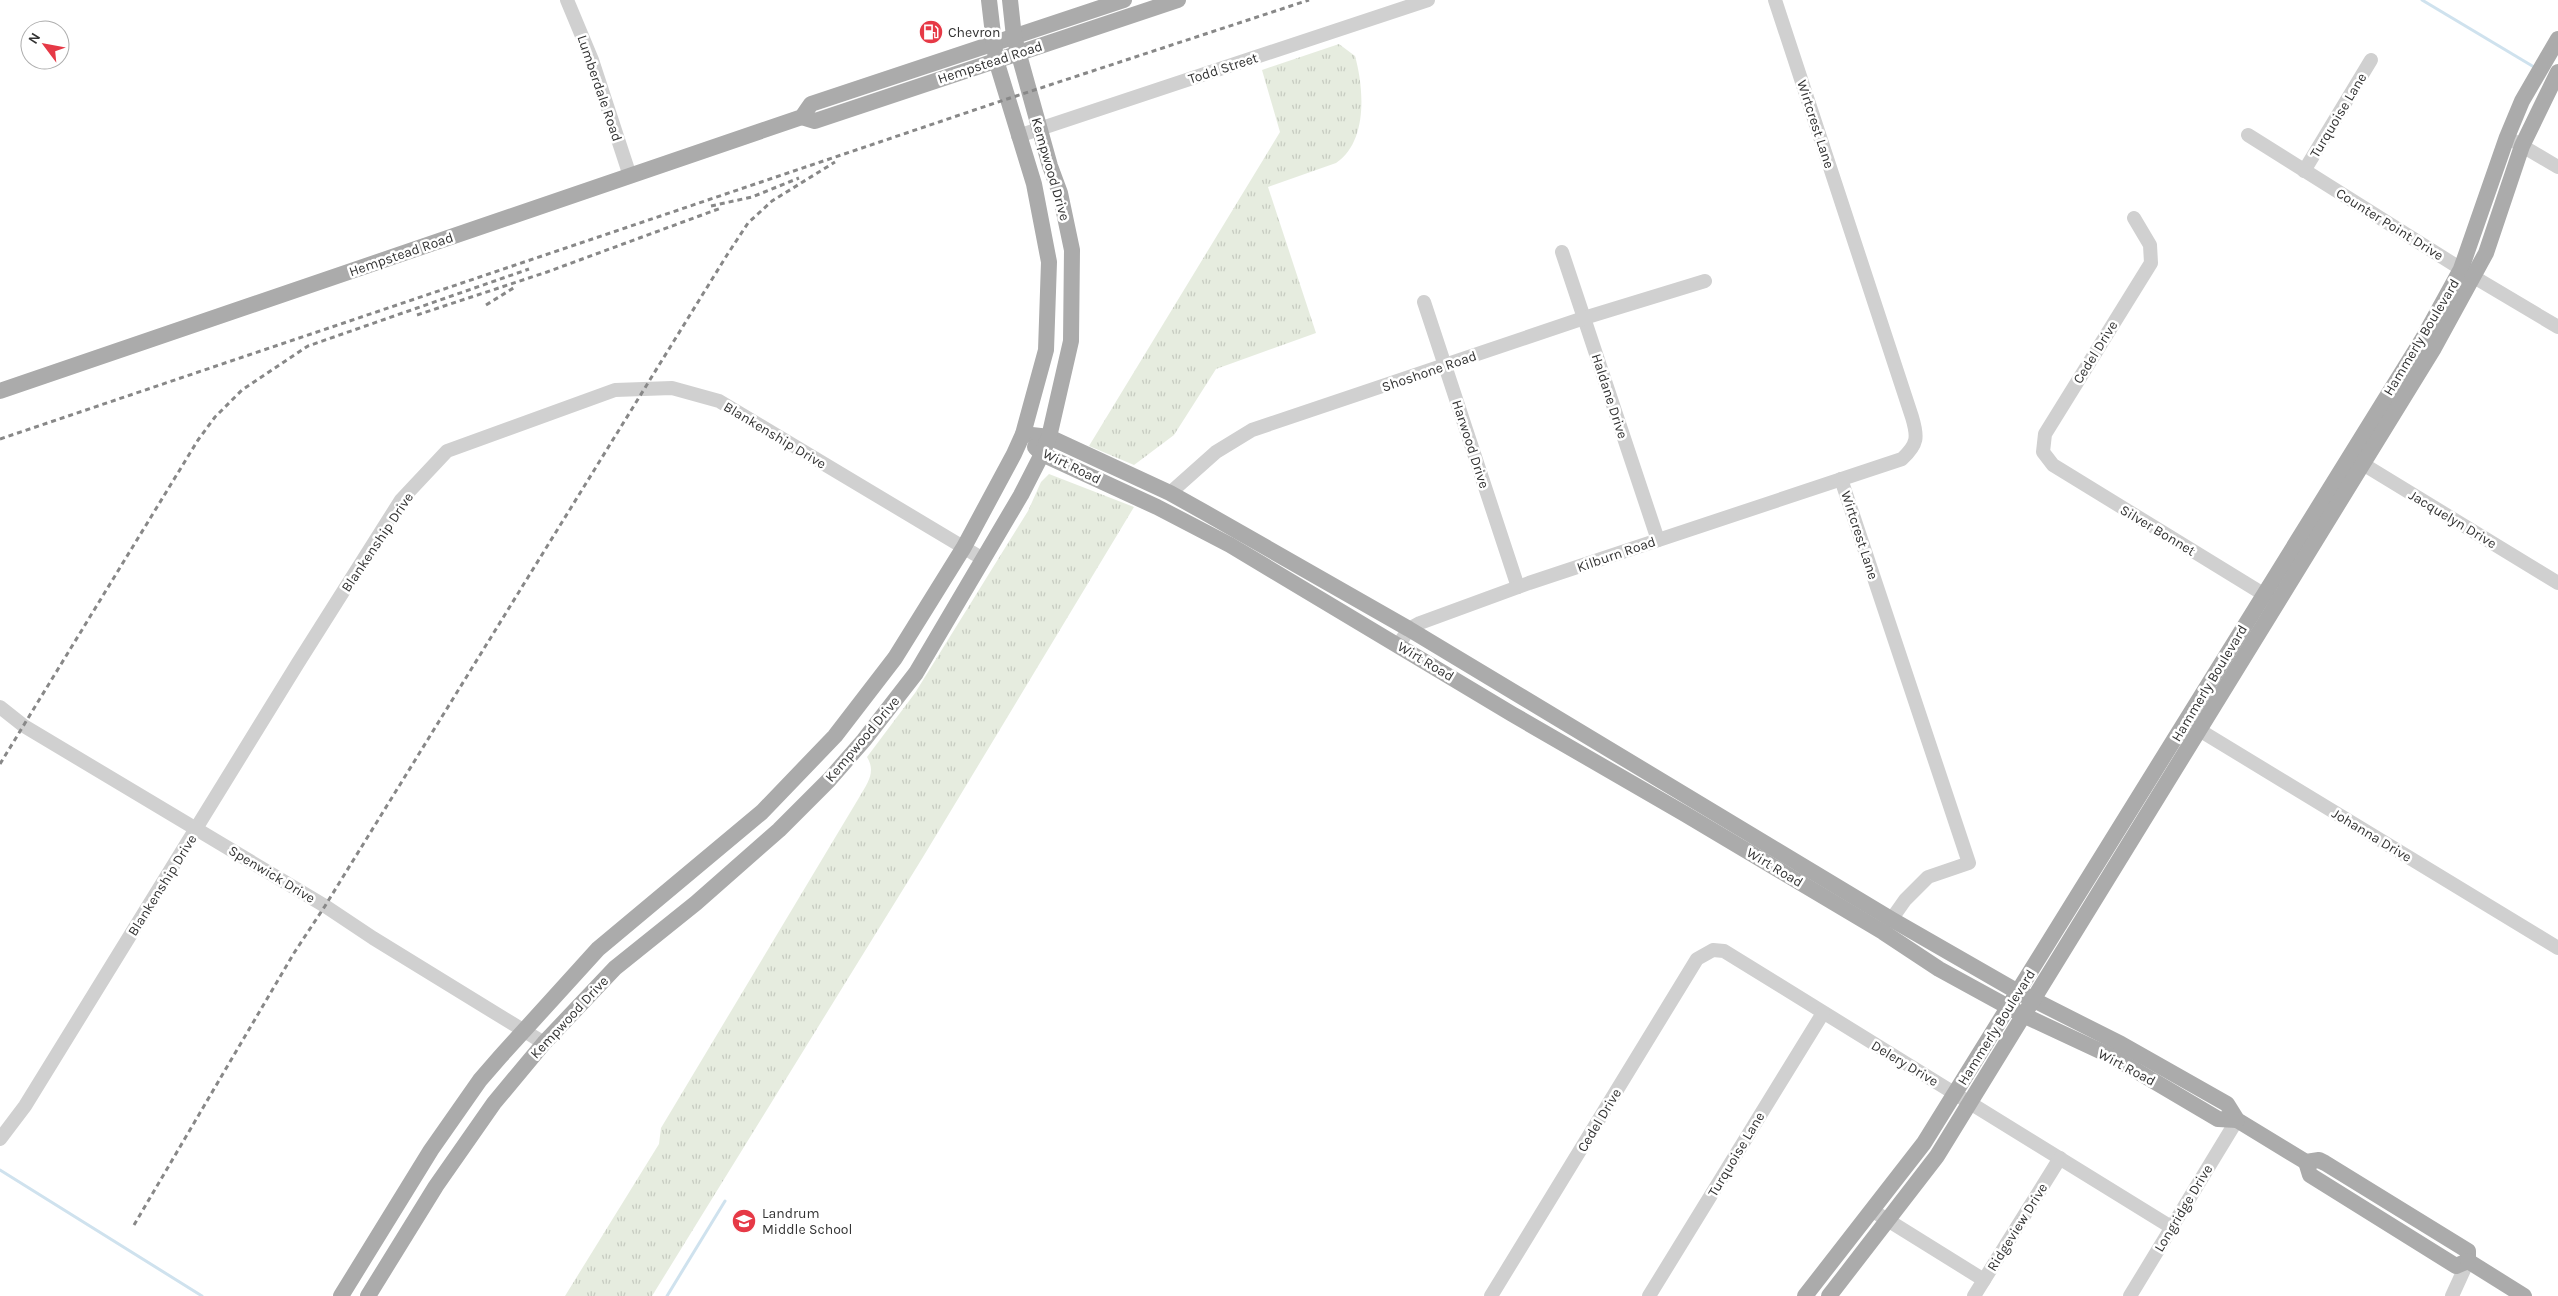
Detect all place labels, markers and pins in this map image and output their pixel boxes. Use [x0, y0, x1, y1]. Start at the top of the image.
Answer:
fuel station icon: Chevron [918, 19, 944, 45]
place label: Chevron [948, 24, 1000, 41]
place label: Landrum Middle School [762, 1205, 852, 1238]
school or university icon: Landrum Middle School [731, 1208, 757, 1234]

